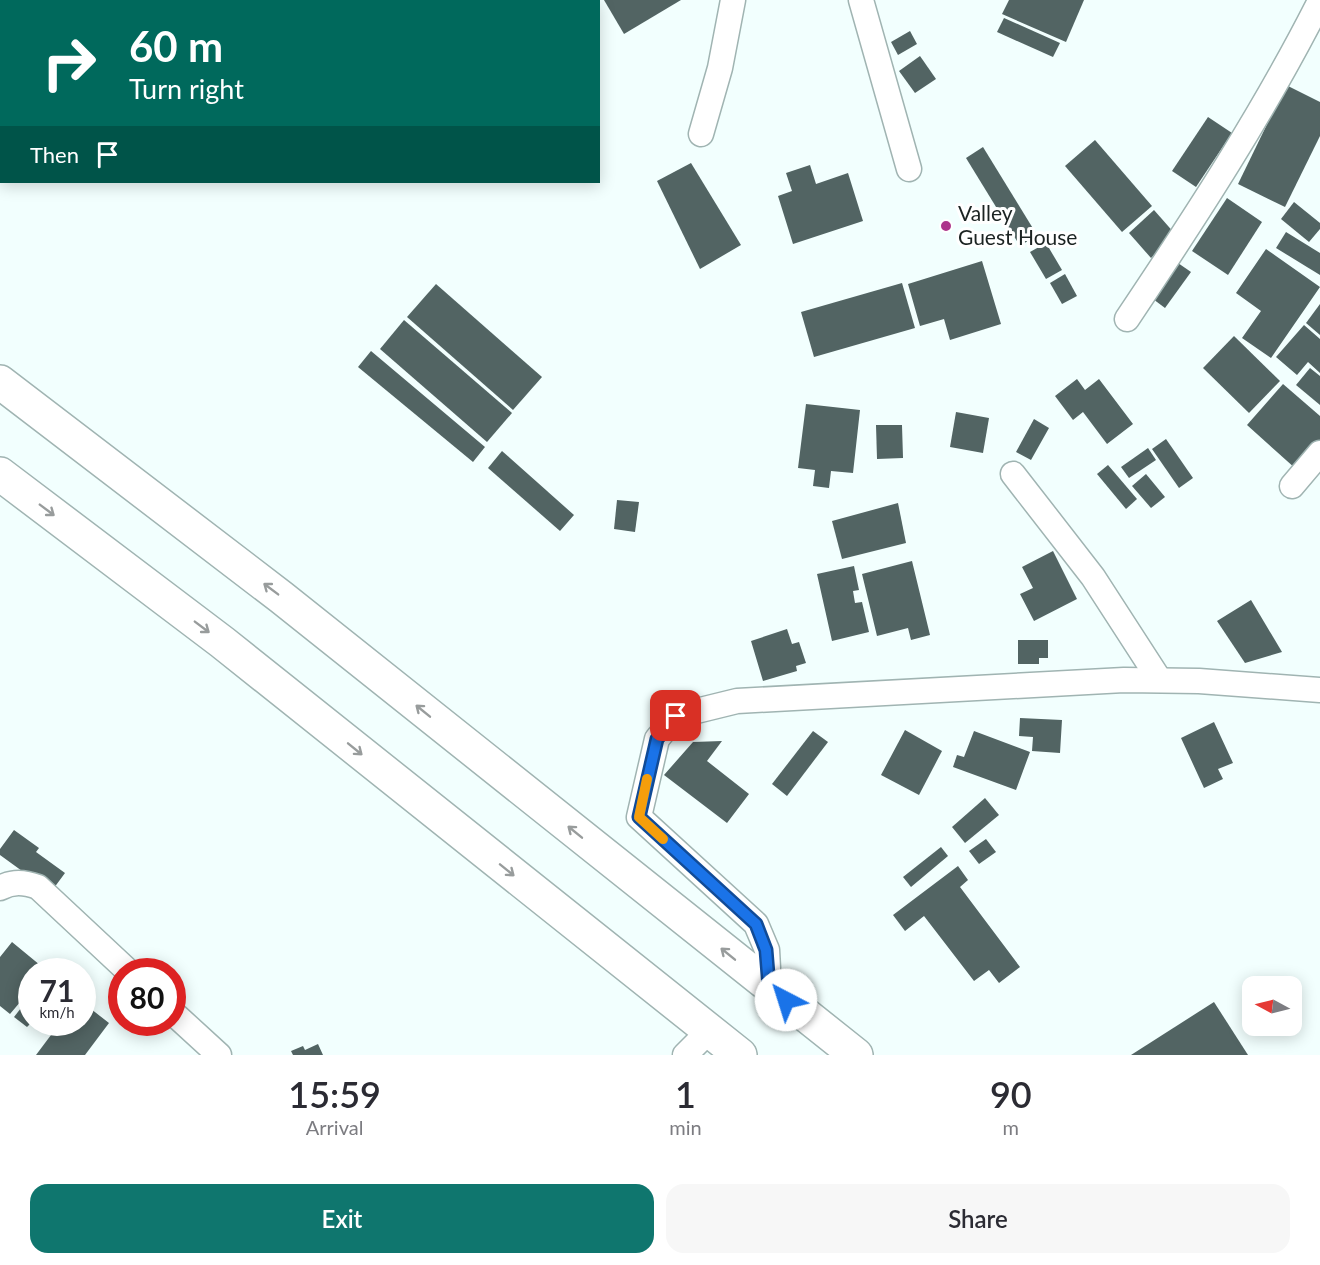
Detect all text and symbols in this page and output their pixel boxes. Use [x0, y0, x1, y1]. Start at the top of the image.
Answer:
text: 60 m [129, 21, 223, 71]
icon: right [30, 24, 108, 102]
text: Turn right [129, 72, 244, 105]
icon: arrive [91, 138, 124, 171]
text: Then [30, 141, 79, 168]
place label: Valley Guest House [958, 200, 1077, 249]
marker: Valley Guest House [939, 219, 953, 233]
one-way arrow [38, 503, 54, 516]
one-way arrow [263, 583, 279, 595]
one-way arrow [194, 621, 210, 634]
pin [650, 690, 701, 741]
icon: arrive [659, 699, 692, 732]
one-way arrow [415, 704, 431, 717]
one-way arrow [347, 742, 363, 755]
one-way arrow [568, 826, 584, 839]
one-way arrow [499, 864, 515, 877]
one-way arrow [720, 948, 736, 961]
speed limit sign: 80 [108, 958, 186, 1036]
position arrow [754, 968, 818, 1032]
text: 71 [40, 972, 74, 1008]
north arrow [1242, 976, 1302, 1036]
map controls [1242, 976, 1302, 1036]
text: km/h [39, 1003, 75, 1021]
text: 15:59 [288, 1072, 381, 1116]
text: 1 [675, 1072, 696, 1116]
text: 90 [990, 1072, 1032, 1116]
text: Arrival [306, 1115, 363, 1139]
text: min [669, 1115, 702, 1139]
text: m [1003, 1115, 1019, 1139]
button: Exit [30, 1184, 654, 1253]
button: Share [666, 1184, 1290, 1253]

